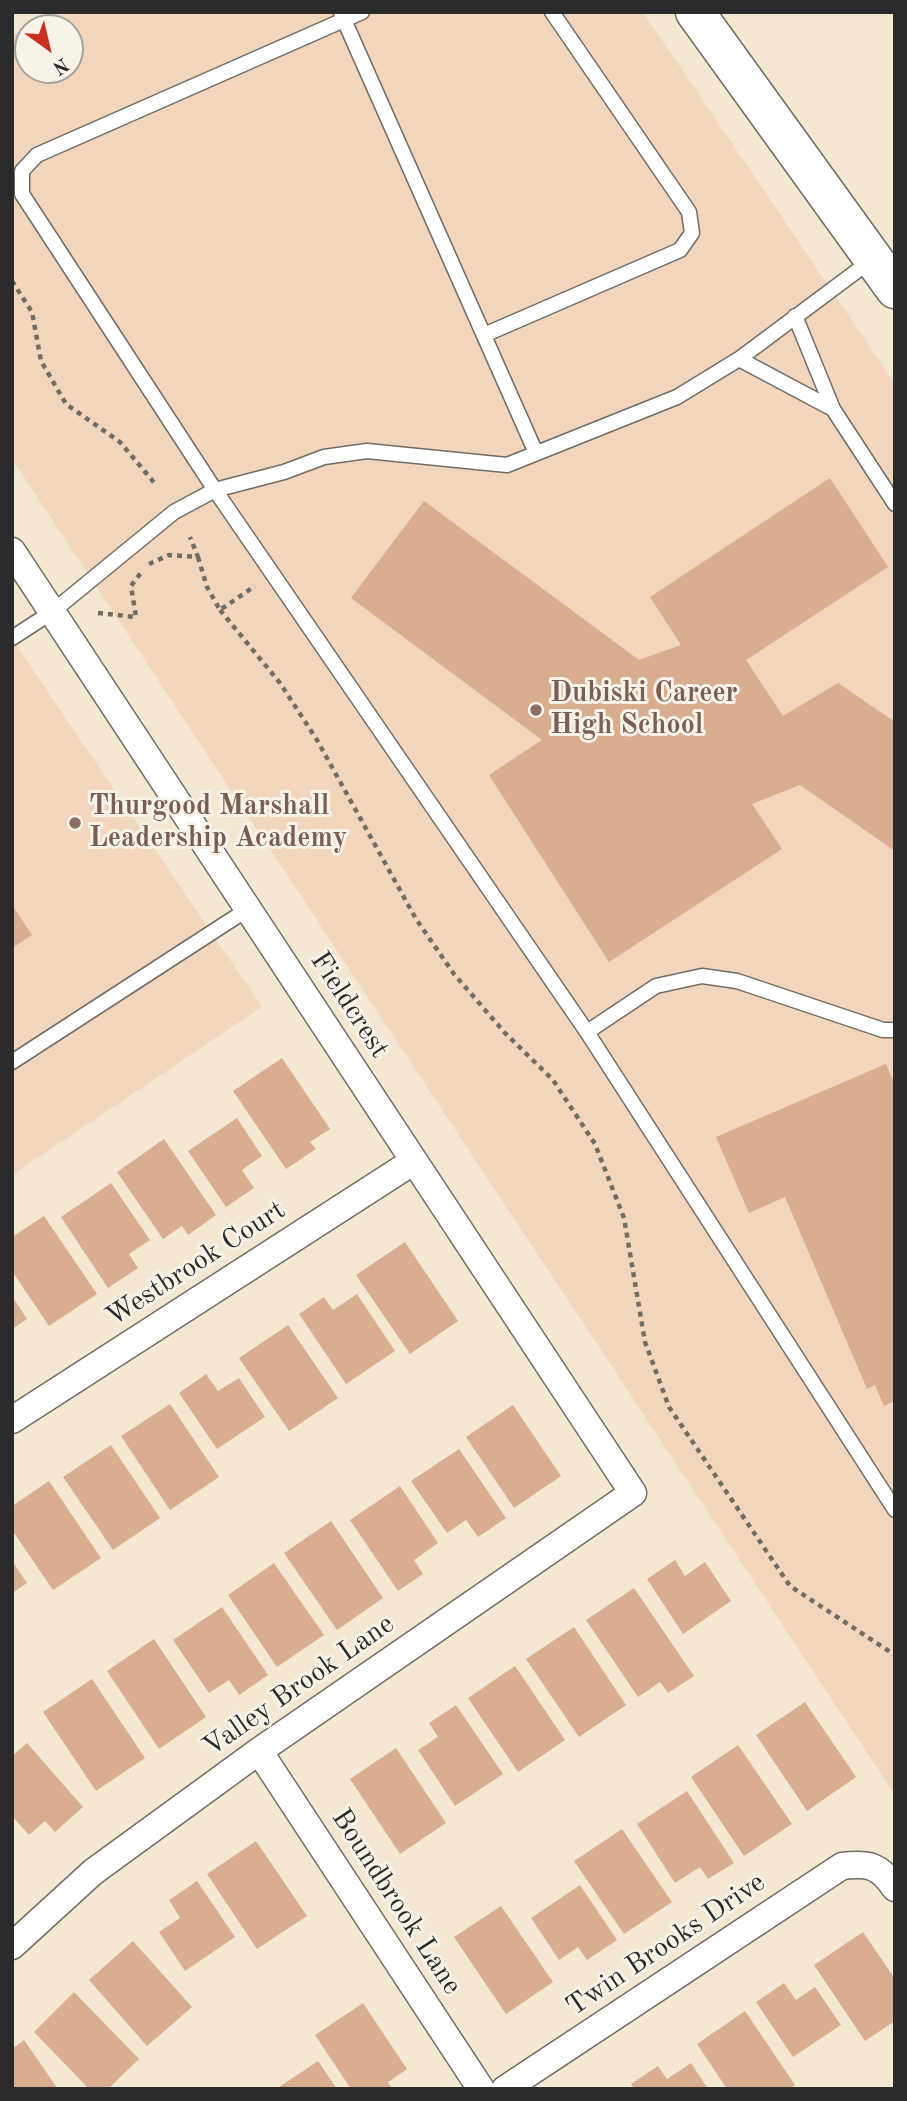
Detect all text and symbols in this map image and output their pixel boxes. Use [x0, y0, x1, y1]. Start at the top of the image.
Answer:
north arrow [14, 14, 84, 84]
text: N [49, 53, 71, 77]
place label: Dubiski Career High School [550, 677, 738, 743]
marker: Dubiski Career High School [528, 702, 544, 718]
place label: Thurgood Marshall Leadership Academy [89, 790, 347, 856]
marker: Thurgood Marshall Leadership Academy [67, 815, 83, 831]
street label: Fieldcrest [302, 946, 396, 1064]
street label: Westbrook Court [100, 1194, 292, 1334]
street label: Valley Brook Lane [197, 1608, 401, 1764]
street label: Boundbrook Lane [324, 1803, 468, 2001]
street label: Twin Brooks Drive [560, 1866, 772, 2024]

